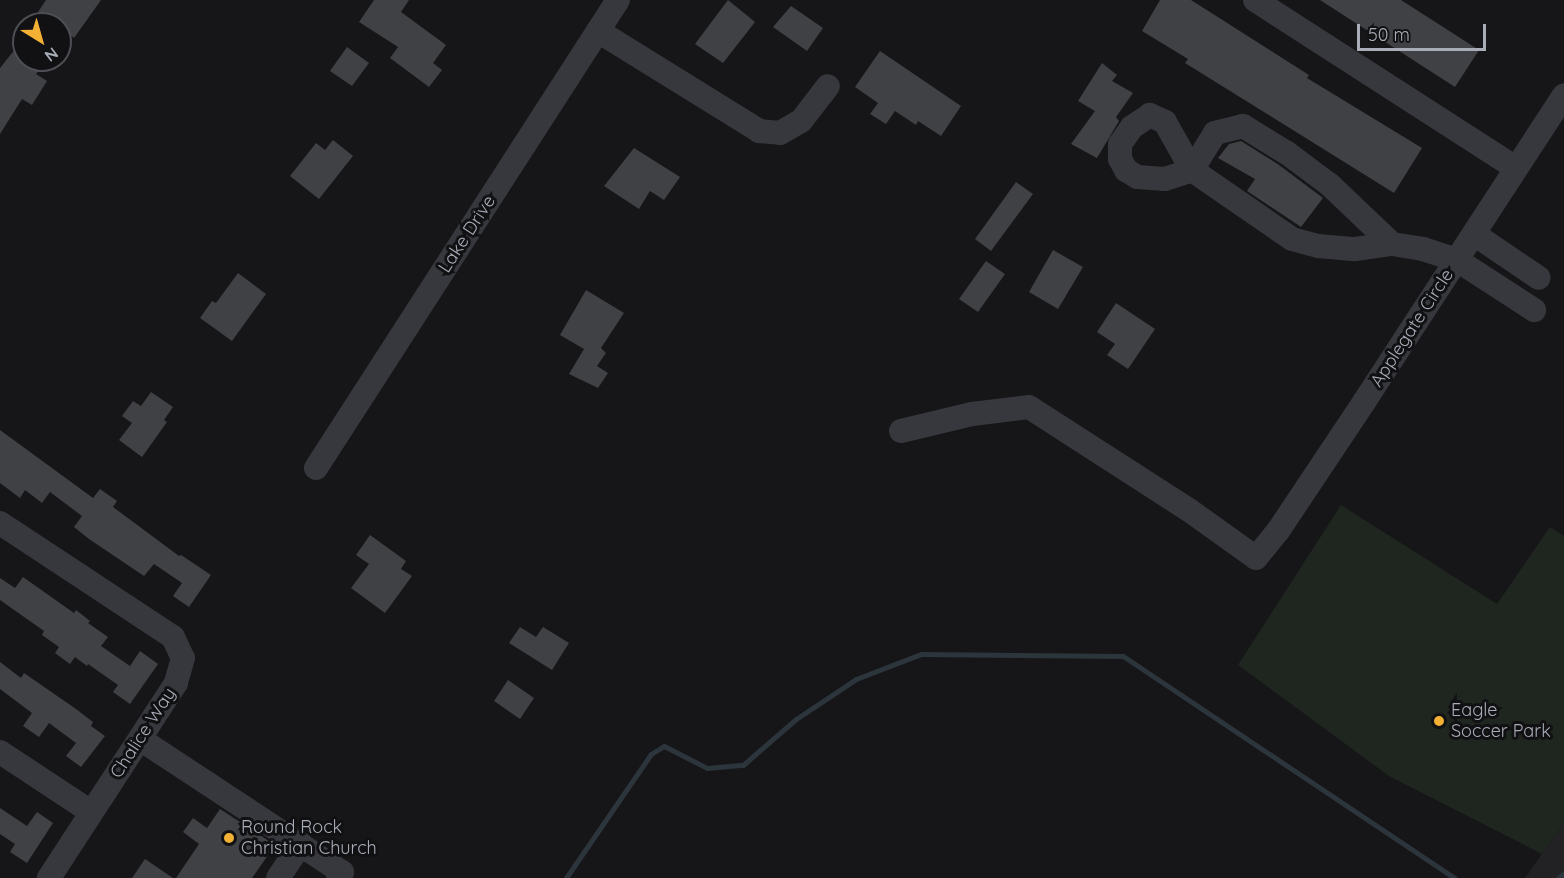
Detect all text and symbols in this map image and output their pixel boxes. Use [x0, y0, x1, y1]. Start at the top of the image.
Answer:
north arrow [12, 12, 72, 72]
scale bar [1360, 12, 1489, 50]
text: 50 m [1368, 23, 1410, 46]
text: N [41, 43, 62, 66]
street label: Lake Drive [434, 191, 500, 277]
street label: Applegate Circle [1366, 265, 1458, 391]
street label: Chalice Way [106, 684, 180, 782]
place label: Eagle Soccer Park [1451, 700, 1551, 742]
marker: Eagle Soccer Park [1432, 714, 1446, 728]
place label: Round Rock Christian Church [241, 817, 377, 860]
marker: Round Rock Christian Church [222, 831, 236, 845]

